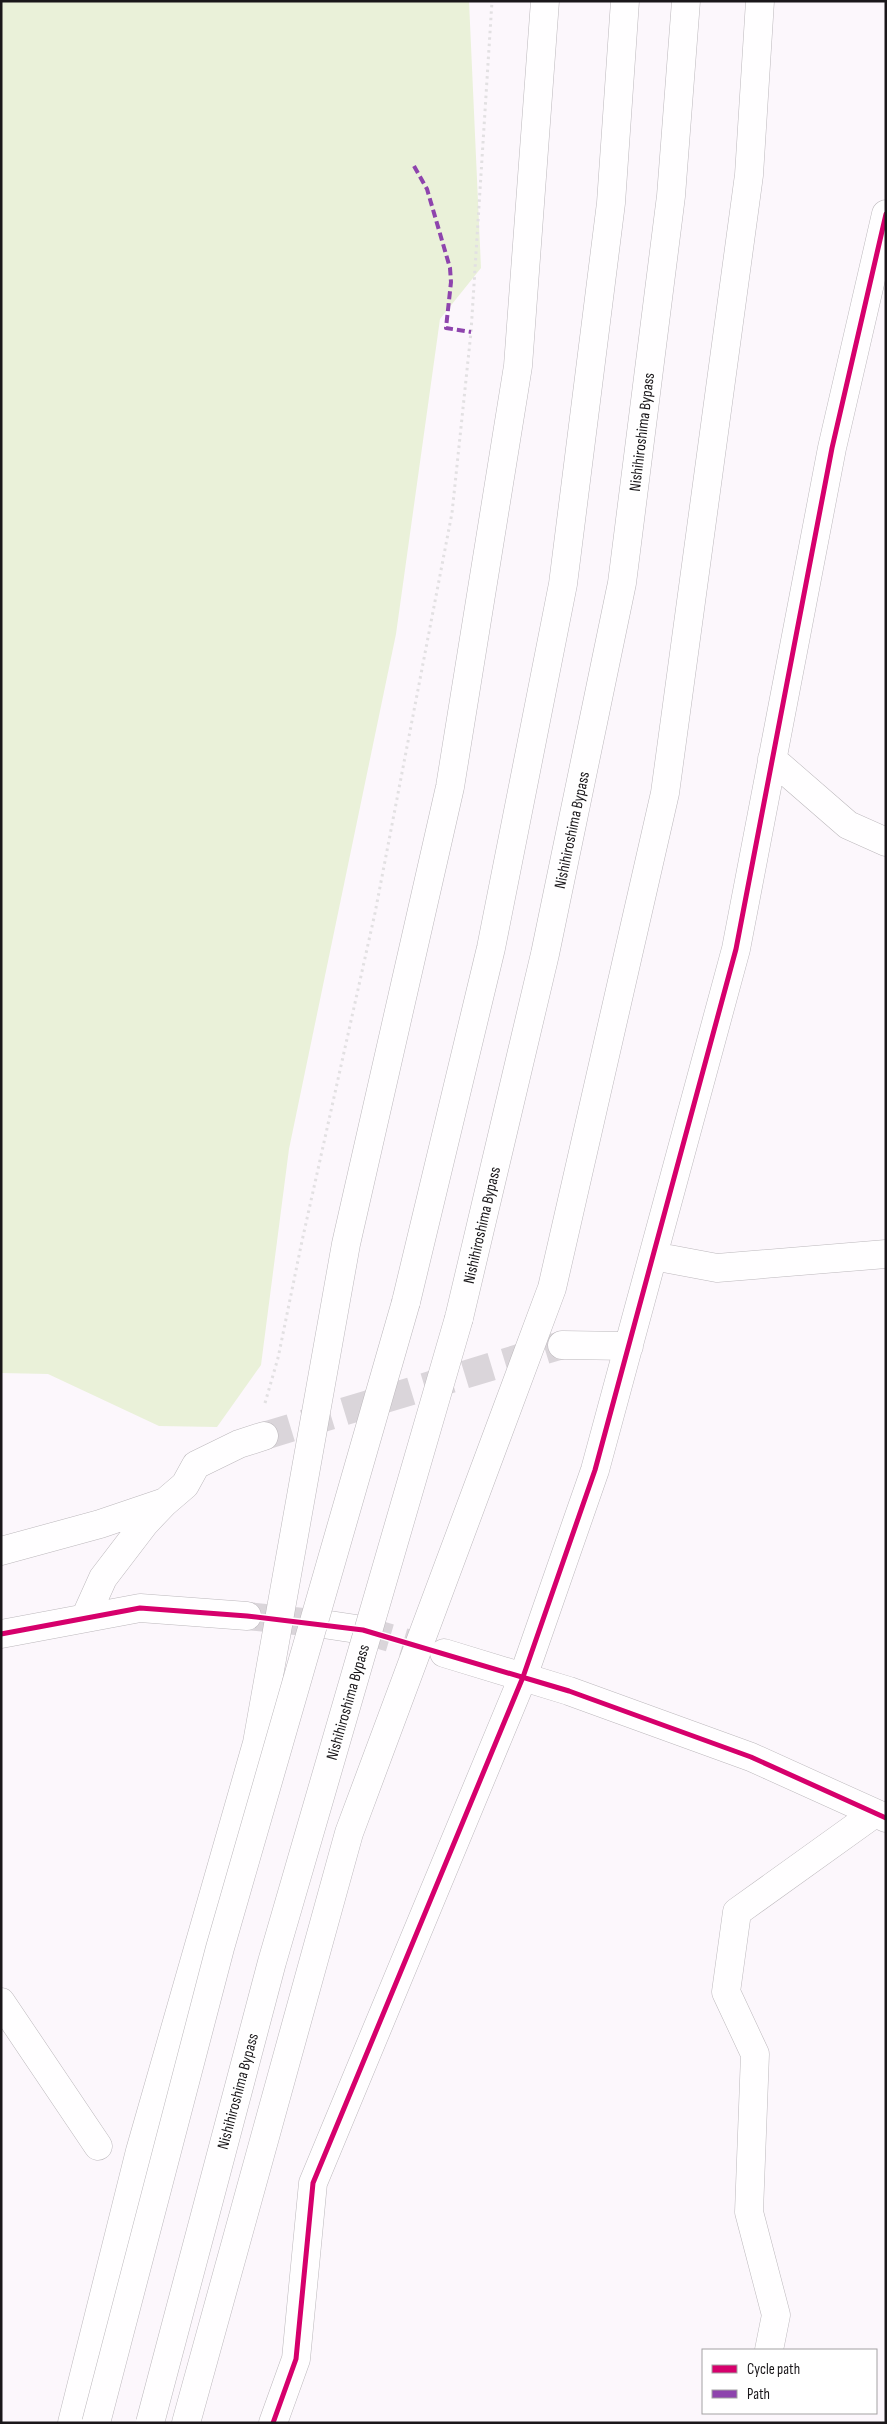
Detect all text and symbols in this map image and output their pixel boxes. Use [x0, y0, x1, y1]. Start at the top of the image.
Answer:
street label: Nishihiroshima Bypass [626, 372, 659, 493]
street label: Nishihiroshima Bypass [551, 770, 594, 891]
street label: Nishihiroshima Bypass [460, 1165, 505, 1286]
street label: Nishihiroshima Bypass [323, 1642, 374, 1762]
street label: Nishihiroshima Bypass [214, 2031, 263, 2151]
legend [702, 2349, 877, 2414]
text: Cycle path [747, 2360, 800, 2379]
text: Path [747, 2385, 770, 2404]

